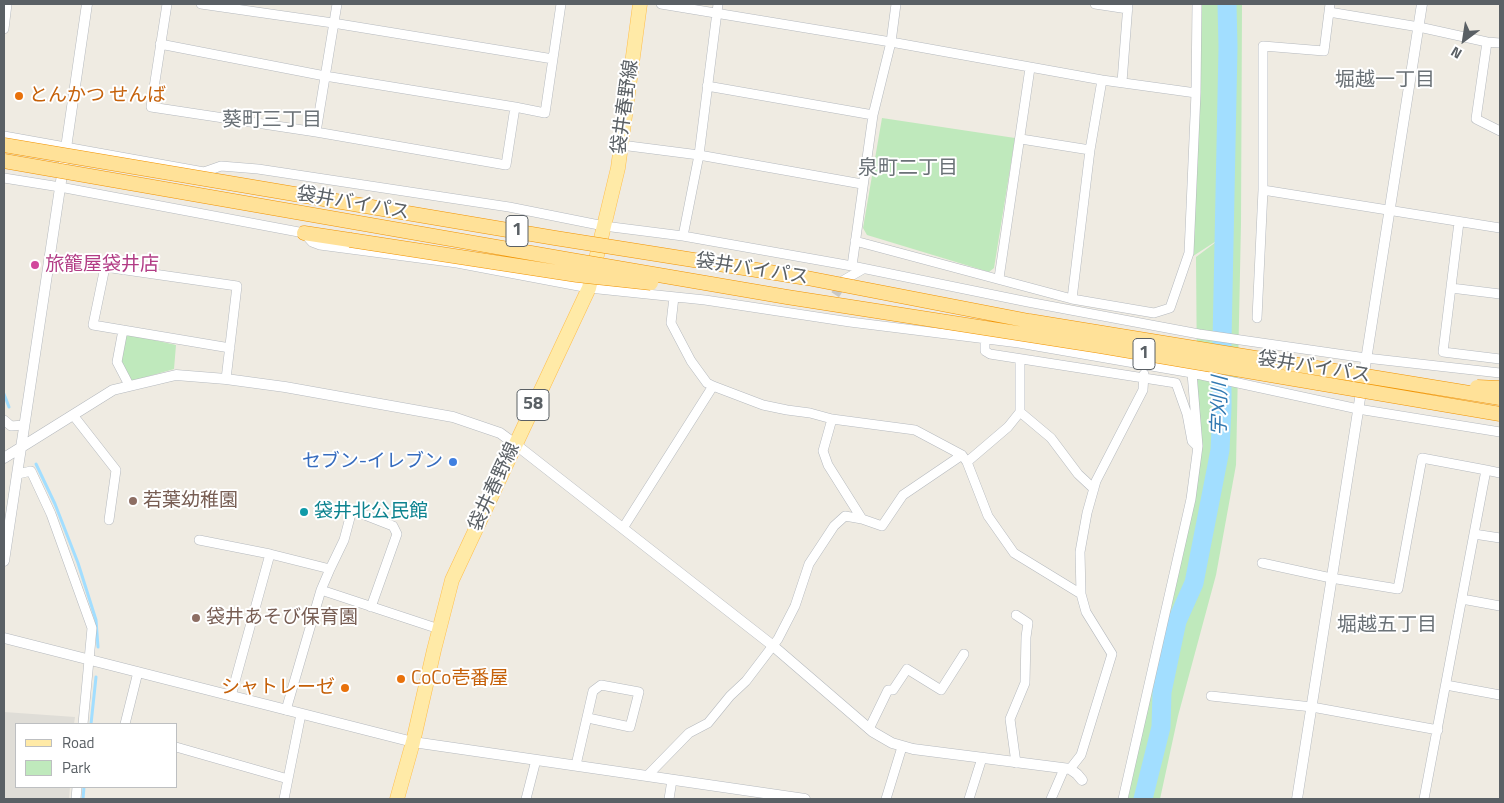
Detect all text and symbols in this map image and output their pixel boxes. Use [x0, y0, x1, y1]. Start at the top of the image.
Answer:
north arrow [1439, 15, 1489, 65]
text: N [1446, 42, 1466, 65]
street label: 袋井春野線 [608, 58, 644, 156]
district label: 堀越一丁目 [1335, 69, 1435, 93]
place label: とんかつ せんば [29, 85, 166, 107]
marker: とんかつ せんば [13, 90, 25, 102]
district label: 葵町三丁目 [222, 109, 322, 133]
district label: 泉町二丁目 [858, 157, 958, 181]
street label: 袋井バイパス [295, 183, 411, 225]
road number: 1 [506, 216, 528, 247]
street label: 袋井バイパス [694, 250, 810, 290]
place label: 旅籠屋袋井店 [45, 254, 159, 276]
marker: 旅籠屋袋井店 [29, 259, 41, 271]
road number: 1 [1133, 338, 1155, 369]
street label: 袋井バイパス [1256, 348, 1372, 388]
water label: 宇刈川 [1208, 376, 1234, 436]
road number: 58 [517, 390, 549, 420]
street label: 袋井春野線 [465, 439, 525, 535]
place label: セブン-イレブン [302, 451, 443, 473]
marker: セブン-イレブン [447, 456, 459, 468]
place label: 若葉幼稚園 [143, 490, 238, 512]
marker: 若葉幼稚園 [127, 495, 139, 507]
place label: 袋井北公民館 [314, 501, 428, 523]
marker: 袋井北公民館 [298, 506, 310, 518]
place label: 袋井あそび保育園 [206, 607, 358, 629]
marker: 袋井あそび保育園 [190, 612, 202, 624]
district label: 堀越五丁目 [1337, 614, 1437, 638]
place label: CoCo壱番屋 [411, 668, 508, 690]
marker: CoCo壱番屋 [395, 673, 407, 685]
place label: シャトレーゼ [221, 677, 335, 699]
marker: シャトレーゼ [339, 682, 351, 694]
legend [15, 723, 178, 788]
text: Road [62, 731, 94, 754]
text: Park [62, 756, 91, 779]

